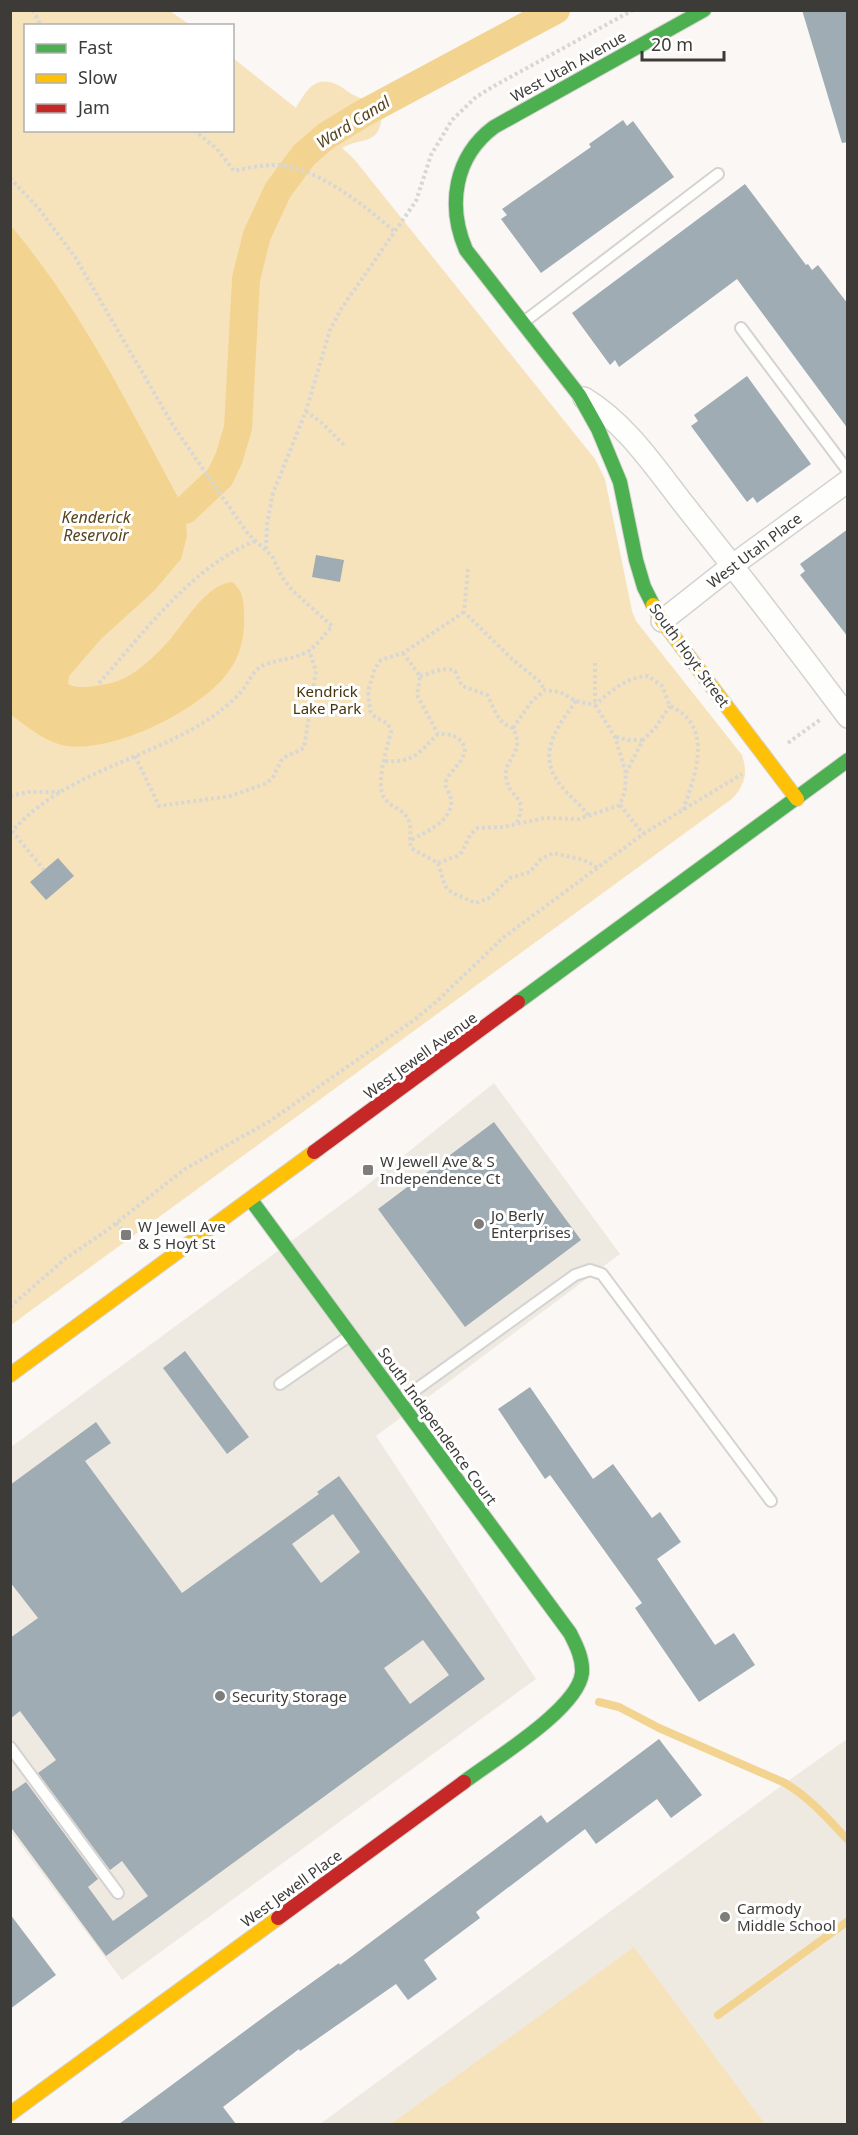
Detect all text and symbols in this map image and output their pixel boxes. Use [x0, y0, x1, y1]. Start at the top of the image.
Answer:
legend [24, 24, 234, 132]
scale bar [642, 24, 724, 62]
street label: West Utah Avenue [507, 26, 629, 106]
text: 20 m [651, 32, 693, 56]
text: Fast [78, 35, 113, 59]
text: Slow [78, 65, 117, 89]
water label: Ward Canal [312, 90, 395, 153]
text: Jam [76, 95, 110, 119]
water label: Kenderick Reservoir [61, 506, 132, 546]
street label: West Utah Place [703, 508, 805, 592]
street label: South Hoyt Street [645, 599, 735, 711]
park label: Kendrick Lake Park [293, 681, 361, 718]
street label: West Jewell Avenue [359, 1007, 481, 1103]
place label: W Jewell Ave & S Independence Ct [380, 1151, 501, 1188]
marker: W Jewell Ave & S Independence Ct [361, 1163, 375, 1177]
place label: Jo Berly Enterprises [489, 1205, 571, 1242]
place label: W Jewell Ave & S Hoyt St [138, 1216, 226, 1253]
marker: Jo Berly Enterprises [472, 1217, 486, 1231]
marker: W Jewell Ave & S Hoyt St [119, 1228, 133, 1242]
street label: South Independence Court [374, 1343, 502, 1509]
place label: Security Storage [232, 1686, 347, 1706]
marker: Security Storage [213, 1689, 227, 1703]
street label: West Jewell Place [237, 1845, 345, 1931]
place label: Carmody Middle School [737, 1898, 836, 1935]
marker: Carmody Middle School [718, 1910, 732, 1924]

